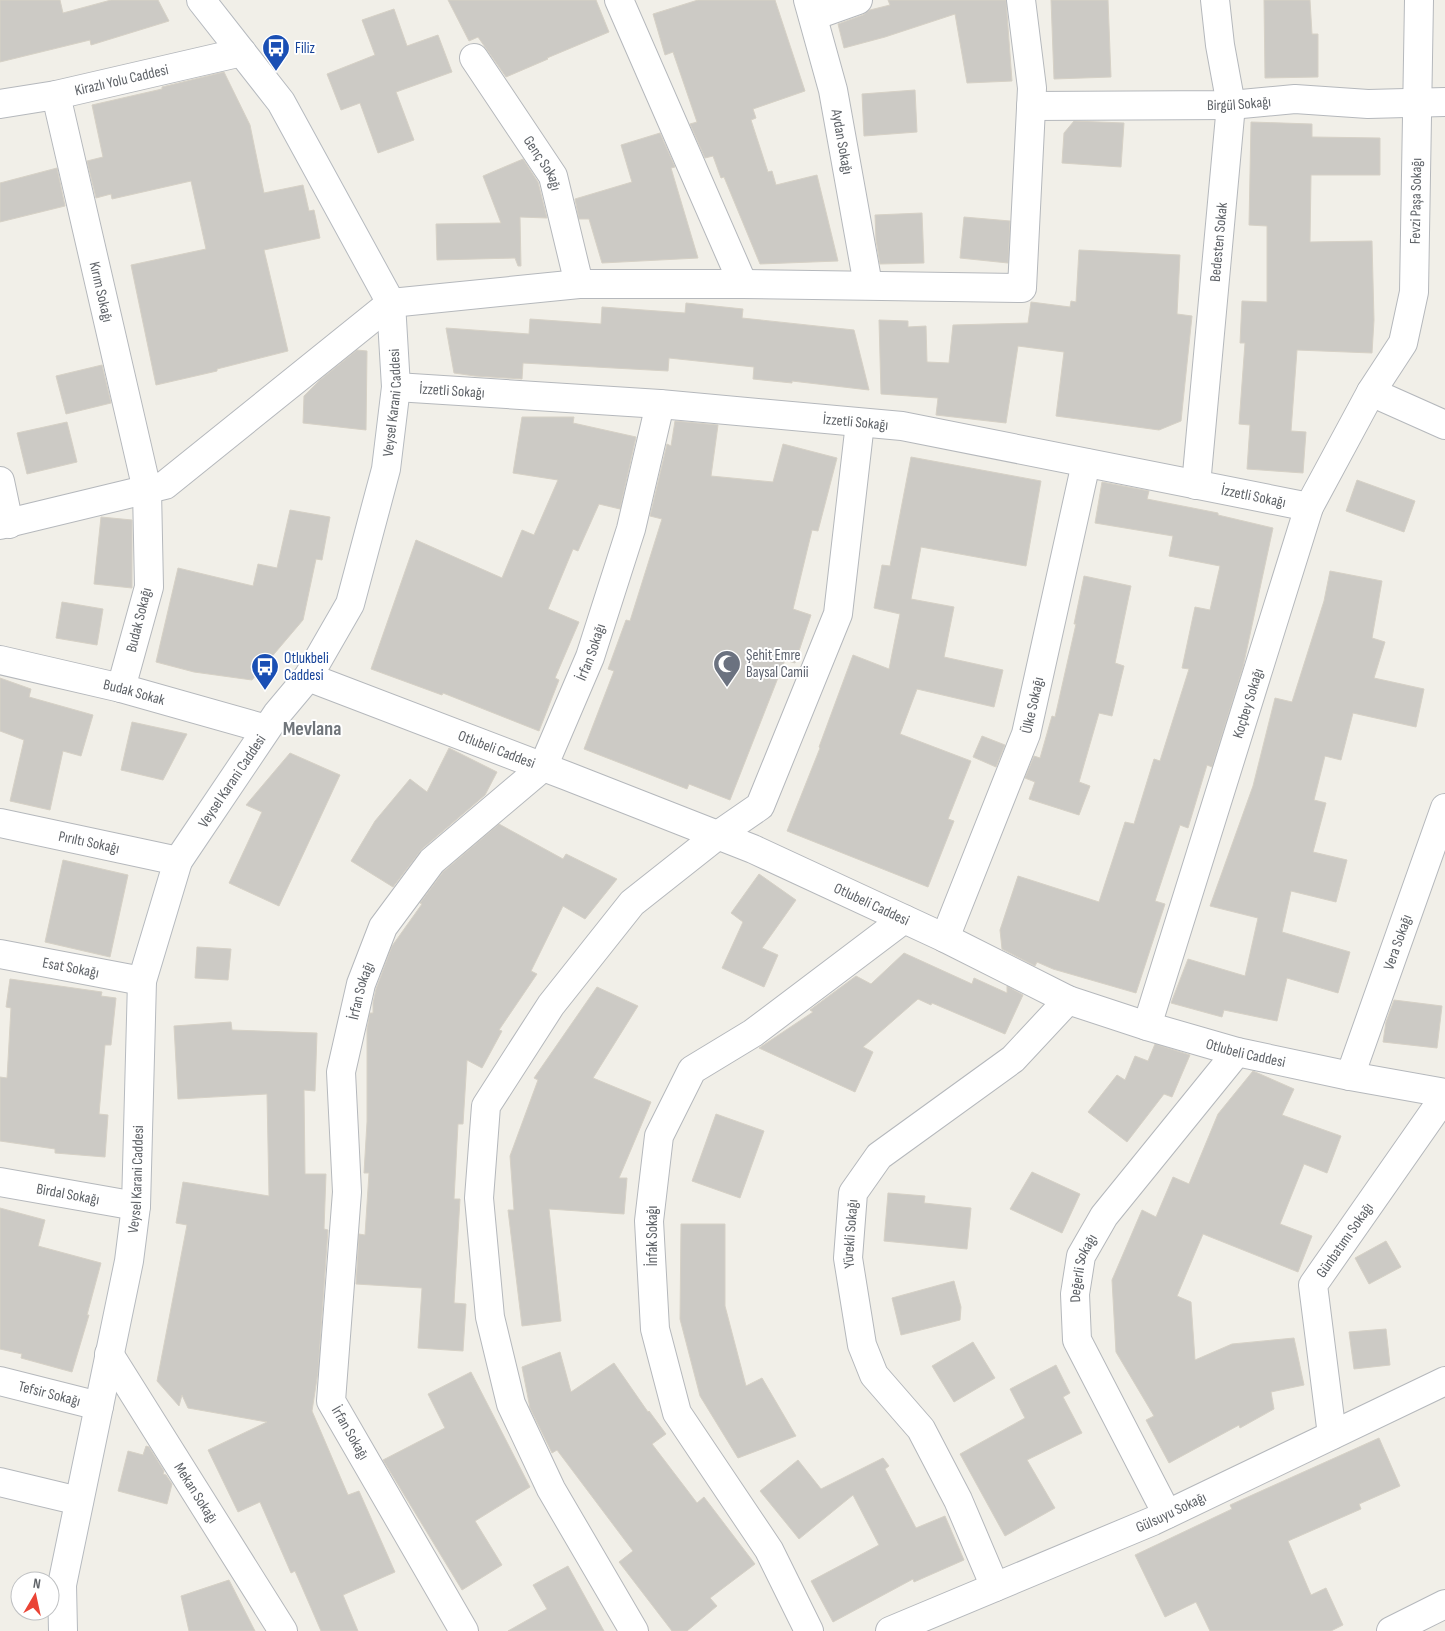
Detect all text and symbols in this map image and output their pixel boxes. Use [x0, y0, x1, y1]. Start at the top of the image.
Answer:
bus stop icon: Filiz [261, 33, 291, 72]
place label: Filiz [295, 39, 316, 58]
street label: Kirazlı Yolu Caddesi [73, 60, 170, 100]
street label: Birgül Sokağı [1207, 92, 1272, 115]
street label: Aydan Sokağı [827, 107, 857, 176]
street label: Genç Sokağı [519, 132, 566, 192]
street label: Fevzi Paşa Sokağı [1405, 158, 1426, 244]
street label: Bedesten Sokak [1205, 201, 1232, 283]
street label: Kırım Sokağı [85, 260, 118, 324]
street label: Veysel Karani Caddesi [378, 348, 406, 457]
street label: İzzetli Sokağı [419, 379, 485, 402]
street label: İzzetli Sokağı [822, 409, 889, 434]
street label: İzzetli Sokağı [1220, 480, 1288, 512]
street label: Budak Sokağı [122, 586, 156, 654]
street label: İrfan Sokağı [572, 621, 610, 683]
place label: Şehit Emre Baysal Camii [746, 646, 809, 682]
place label: Otlukbeli Caddesi [284, 649, 329, 685]
mosque icon: Şehit Emre Baysal Camii [712, 649, 742, 688]
bus stop icon: Otlukbeli Caddesi [250, 652, 280, 691]
street label: Koçbey Sokağı [1228, 666, 1268, 741]
street label: Budak Sokak [102, 675, 167, 710]
street label: Ülke Sokağı [1017, 675, 1048, 735]
district label: Mevlana [283, 717, 341, 741]
street label: Otlubeli Caddesi [455, 726, 538, 773]
street label: Veysel Karani Caddesi [194, 731, 270, 831]
street label: Pırıltı Sokağı [57, 826, 121, 858]
street label: Otlubeli Caddesi [831, 878, 913, 930]
street label: Vera Sokağı [1379, 912, 1416, 972]
street label: Esat Sokağı [41, 953, 101, 982]
street label: İrfan Sokağı [344, 959, 378, 1022]
street label: Otlubeli Caddesi [1204, 1034, 1287, 1072]
street label: Veysel Karani Caddesi [123, 1125, 148, 1234]
street label: Birdal Sokağı [35, 1179, 101, 1209]
street label: Yürekli Sokağı [838, 1199, 862, 1270]
street label: Günbatımı Sokağı [1312, 1199, 1377, 1281]
street label: İnfak Sokağı [643, 1206, 662, 1266]
street label: Değerli Sokağı [1065, 1230, 1101, 1303]
street label: Tefsir Sokağı [16, 1377, 82, 1410]
street label: İrfan Sokağı [327, 1403, 373, 1463]
street label: Mekan Sokağı [170, 1459, 222, 1527]
street label: Gülsuyu Sokağı [1133, 1487, 1209, 1537]
north arrow [10, 1571, 60, 1621]
text: N [32, 1575, 42, 1593]

